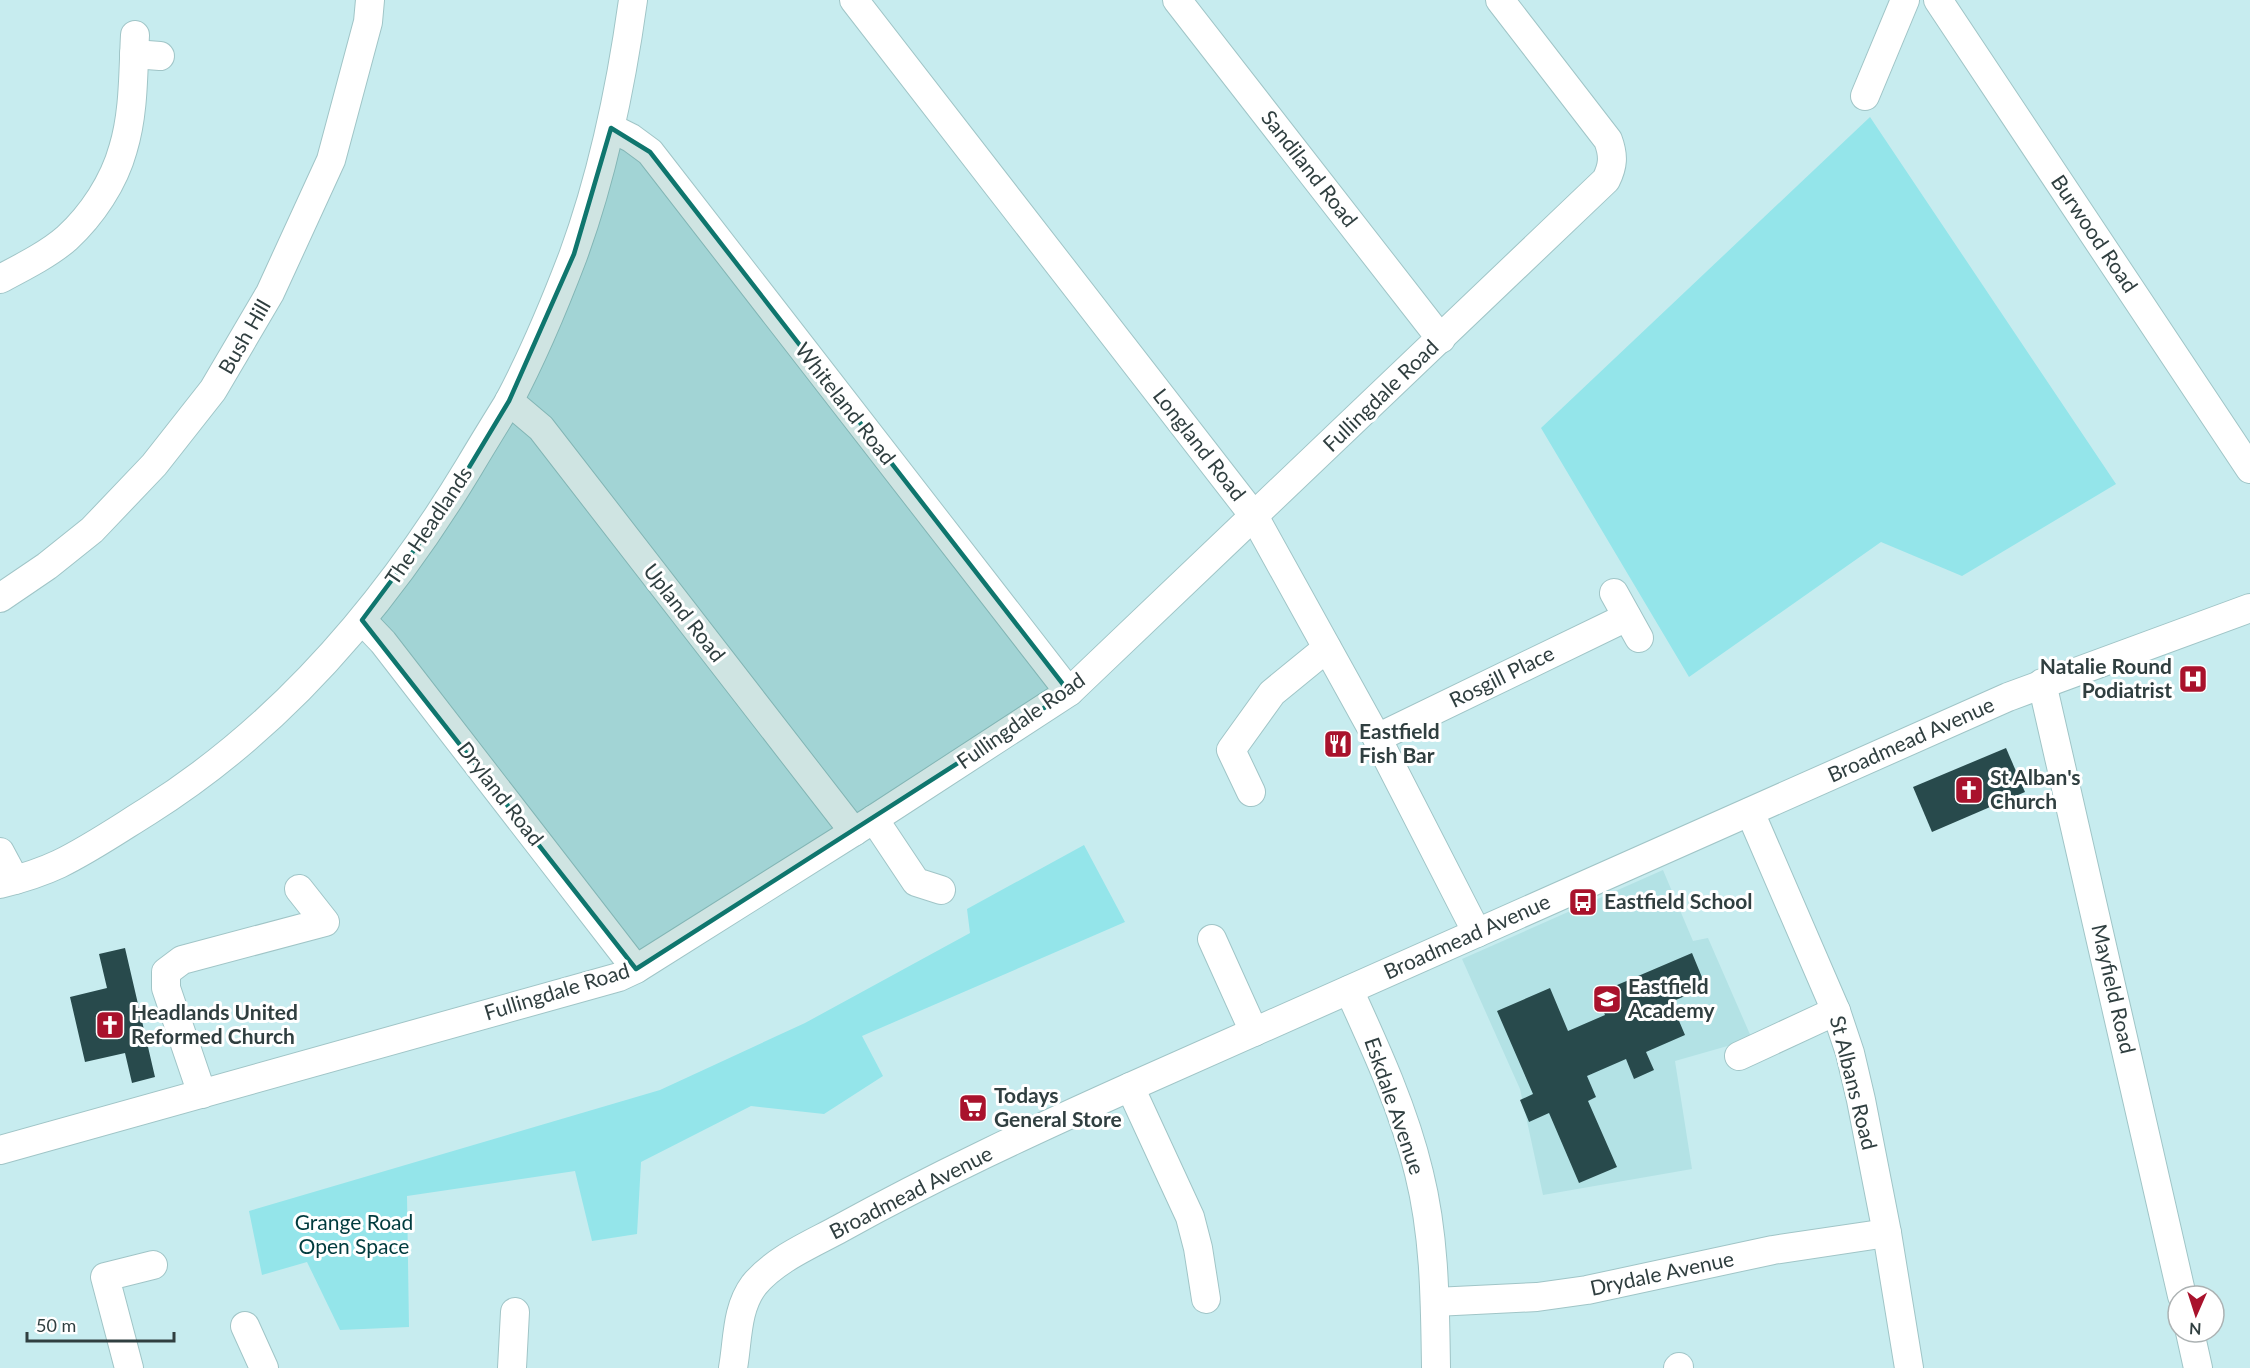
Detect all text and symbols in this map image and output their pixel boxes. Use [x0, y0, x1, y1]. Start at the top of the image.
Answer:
street label: Sandiland Road [1257, 105, 1363, 231]
street label: Burwood Road [2047, 170, 2144, 297]
street label: Bush Hill [212, 294, 275, 378]
street label: Fullingdale Road [1317, 334, 1443, 456]
street label: Whiteland Road [791, 337, 902, 469]
street label: Longland Road [1149, 383, 1252, 505]
street label: The Headlands [379, 461, 477, 589]
street label: Upland Road [639, 558, 731, 666]
street label: Rosgill Place [1445, 640, 1558, 712]
place label: Natalie Round Podiatrist [2040, 653, 2172, 702]
hospital icon: Natalie Round Podiatrist [2177, 663, 2209, 695]
street label: Fullingdale Road [951, 666, 1089, 773]
street label: Broadmead Avenue [1823, 691, 1997, 787]
place label: Eastfield Fish Bar [1359, 718, 1440, 767]
restaurant icon: Eastfield Fish Bar [1322, 728, 1354, 760]
street label: Dryland Road [453, 736, 550, 850]
place label: St Alban's Church [1990, 764, 2081, 813]
church icon: St Alban's Church [1953, 774, 1985, 806]
bus stop icon: Eastfield School [1567, 886, 1599, 918]
street label: Broadmead Avenue [1379, 888, 1553, 984]
place label: Eastfield School [1604, 888, 1753, 913]
street label: Mayfield Road [2087, 922, 2141, 1056]
street label: Fullingdale Road [481, 957, 632, 1025]
place label: Eastfield Academy [1627, 973, 1716, 1022]
school or university icon: Eastfield Academy [1591, 983, 1623, 1015]
place label: Headlands United Reformed Church [131, 999, 298, 1048]
church icon: Headlands United Reformed Church [94, 1009, 126, 1041]
street label: St Albans Road [1826, 1013, 1883, 1152]
street label: Eskdale Avenue [1360, 1034, 1431, 1177]
place label: Todays General Store [994, 1082, 1122, 1131]
supermarket icon: Todays General Store [957, 1092, 989, 1124]
street label: Broadmead Avenue [825, 1140, 996, 1244]
park label: Grange Road Open Space [295, 1209, 413, 1258]
street label: Drydale Avenue [1588, 1245, 1736, 1300]
north arrow [2166, 1284, 2226, 1344]
scale bar [27, 1305, 174, 1343]
text: 50 m [36, 1314, 76, 1336]
text: N [2189, 1320, 2202, 1339]

